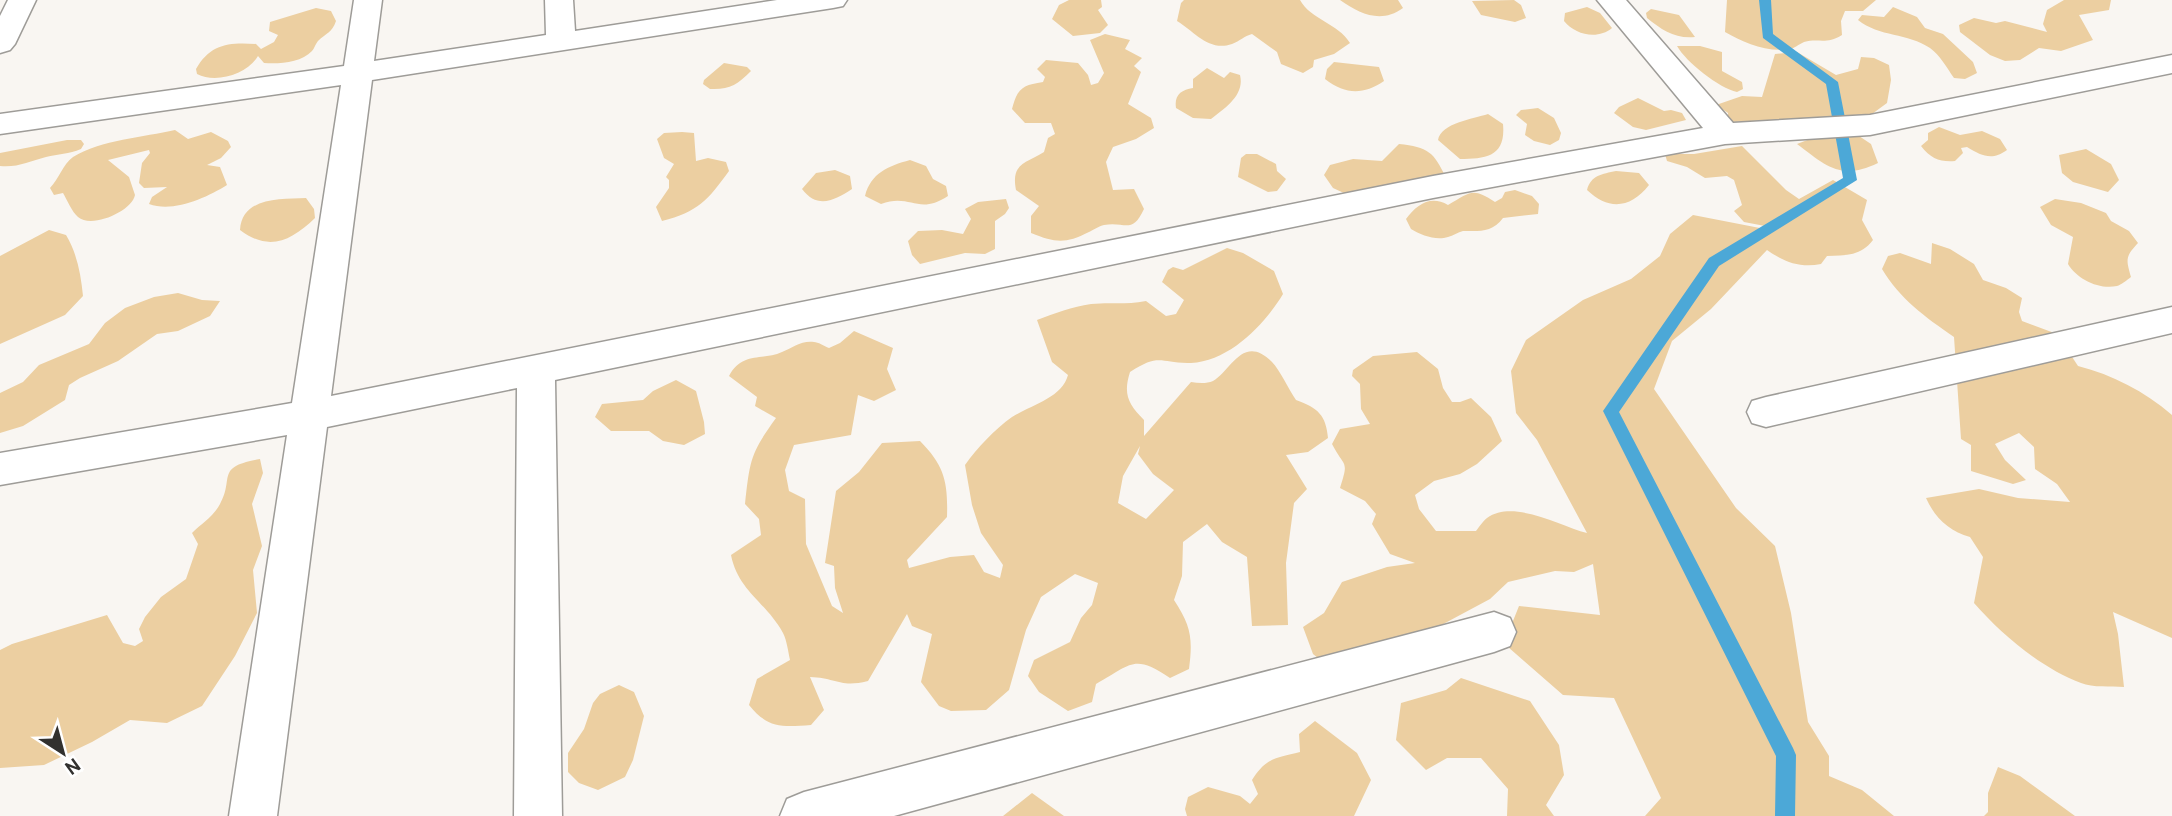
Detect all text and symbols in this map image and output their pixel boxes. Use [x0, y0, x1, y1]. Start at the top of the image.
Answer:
north arrow [28, 718, 98, 788]
text: N [61, 753, 85, 780]

